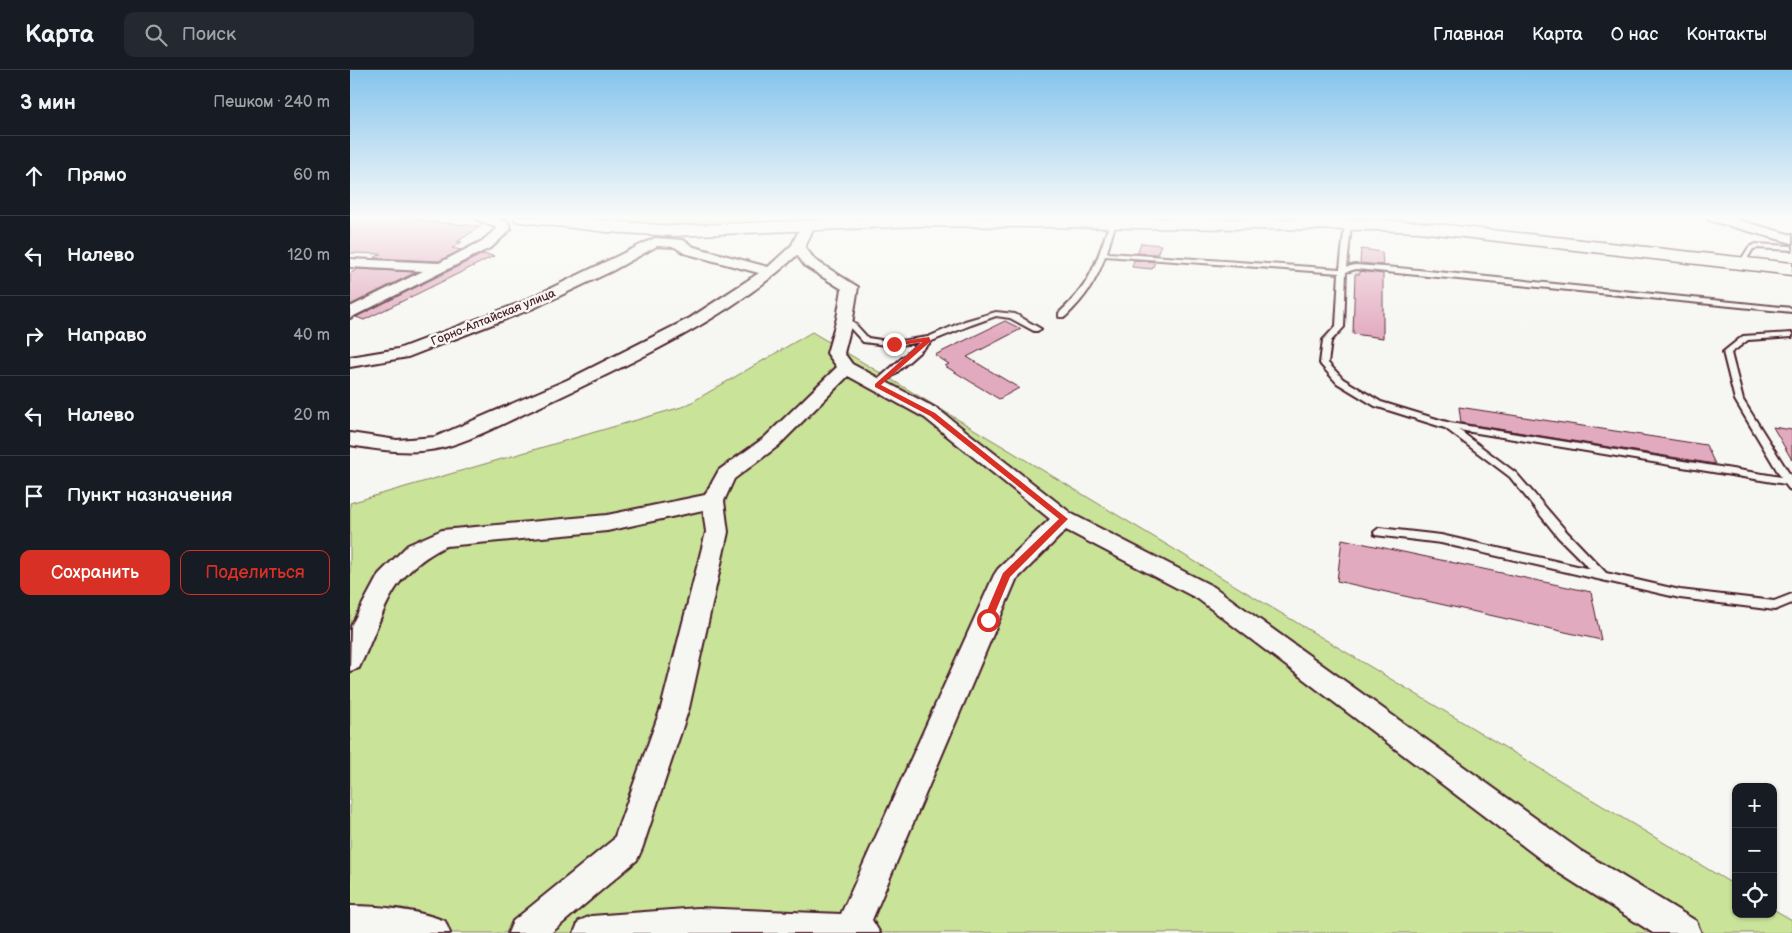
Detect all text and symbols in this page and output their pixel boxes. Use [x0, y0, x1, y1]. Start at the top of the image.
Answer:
search box [124, 12, 474, 57]
text: Карта [25, 20, 94, 49]
icon: search [142, 21, 170, 49]
text: Поиск [182, 23, 236, 46]
text: Главная [1433, 24, 1504, 45]
text: Карта [1532, 24, 1583, 45]
text: О нас [1611, 24, 1658, 45]
text: Контакты [1686, 24, 1767, 45]
text: 3 мин [20, 90, 76, 115]
text: Пешком · 240 m [213, 93, 330, 112]
icon: ahead [20, 162, 48, 190]
text: Прямо [67, 164, 127, 187]
text: 60 m [293, 166, 330, 185]
icon: left [20, 242, 48, 270]
text: Налево [67, 244, 134, 267]
text: 120 m [287, 246, 330, 265]
street label: Горно-Алтайская улица [429, 286, 558, 349]
icon: right [20, 322, 48, 350]
text: Направо [67, 324, 147, 347]
text: 40 m [293, 326, 330, 345]
route end [883, 333, 906, 356]
icon: left [20, 402, 48, 430]
text: Налево [67, 404, 134, 427]
text: 20 m [294, 406, 330, 425]
icon: arrive [20, 482, 48, 510]
text: Пункт назначения [67, 484, 232, 507]
button: Сохранить [20, 550, 170, 595]
button: Поделиться [180, 550, 330, 595]
route start [977, 609, 1000, 632]
map controls [1732, 783, 1777, 918]
button: + [1732, 783, 1777, 828]
button: − [1732, 828, 1777, 873]
button: locate [1732, 873, 1777, 918]

